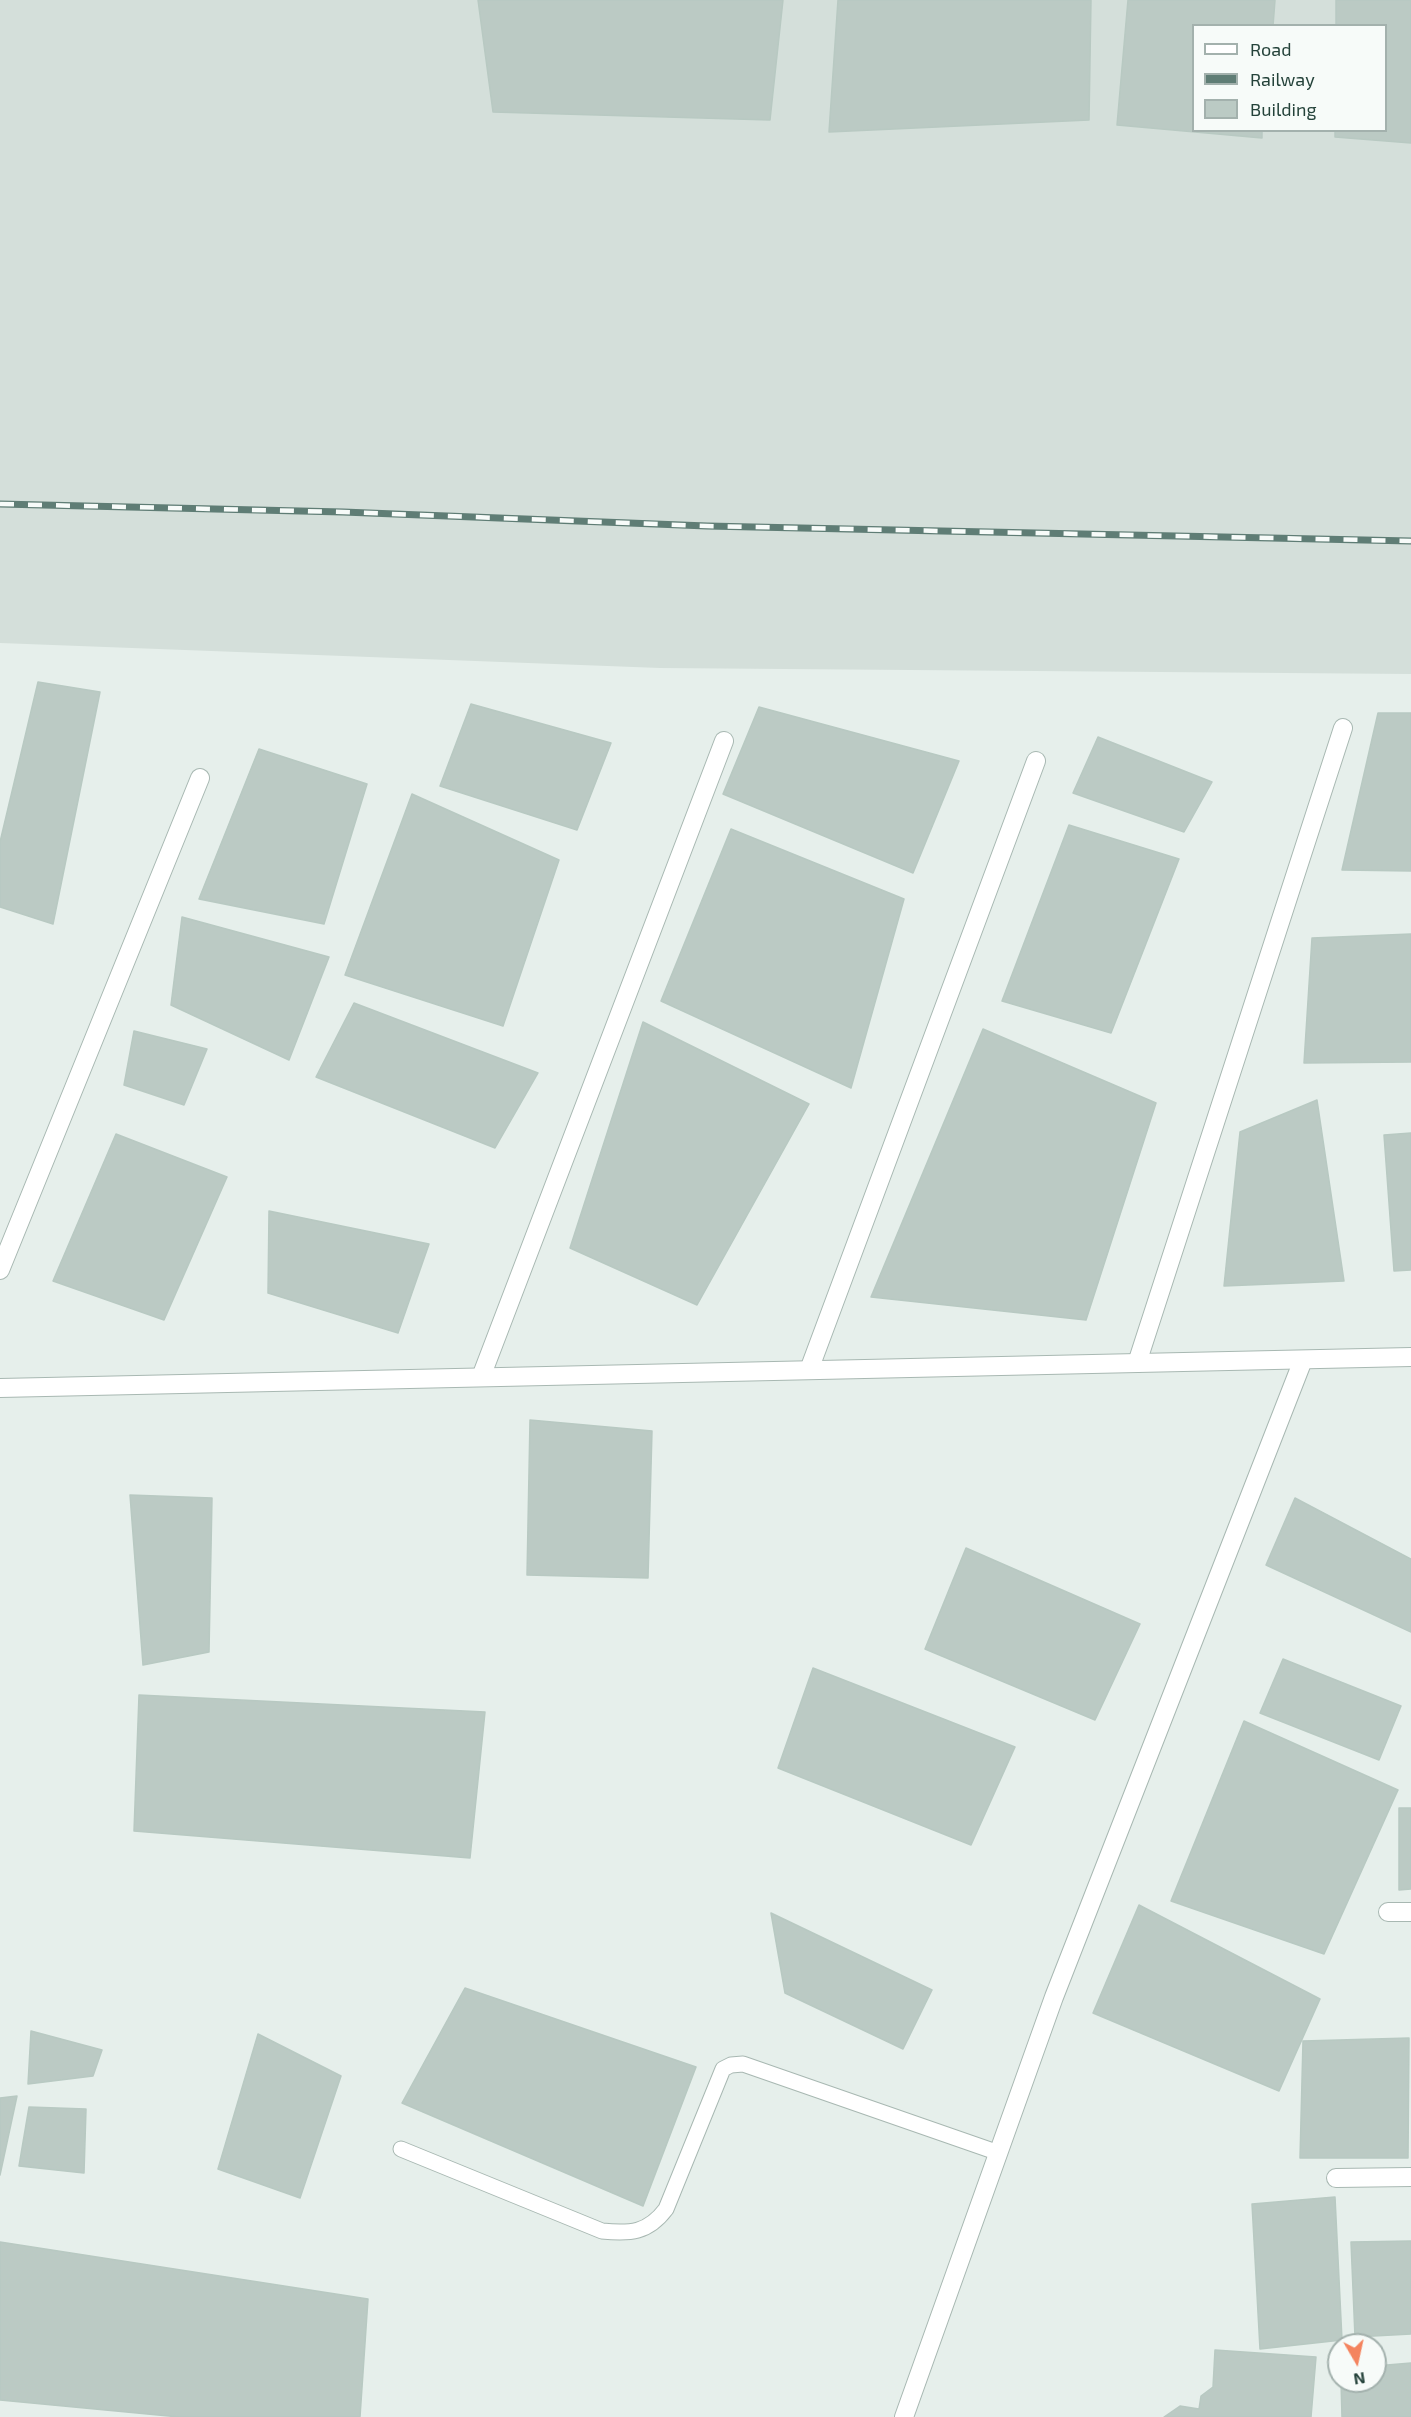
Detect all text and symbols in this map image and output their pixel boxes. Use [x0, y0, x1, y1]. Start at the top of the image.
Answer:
legend [1192, 24, 1387, 132]
text: Road [1250, 38, 1291, 60]
text: Railway [1250, 68, 1315, 90]
text: Building [1250, 98, 1317, 120]
north arrow [1327, 2333, 1387, 2393]
text: N [1352, 2369, 1367, 2390]

